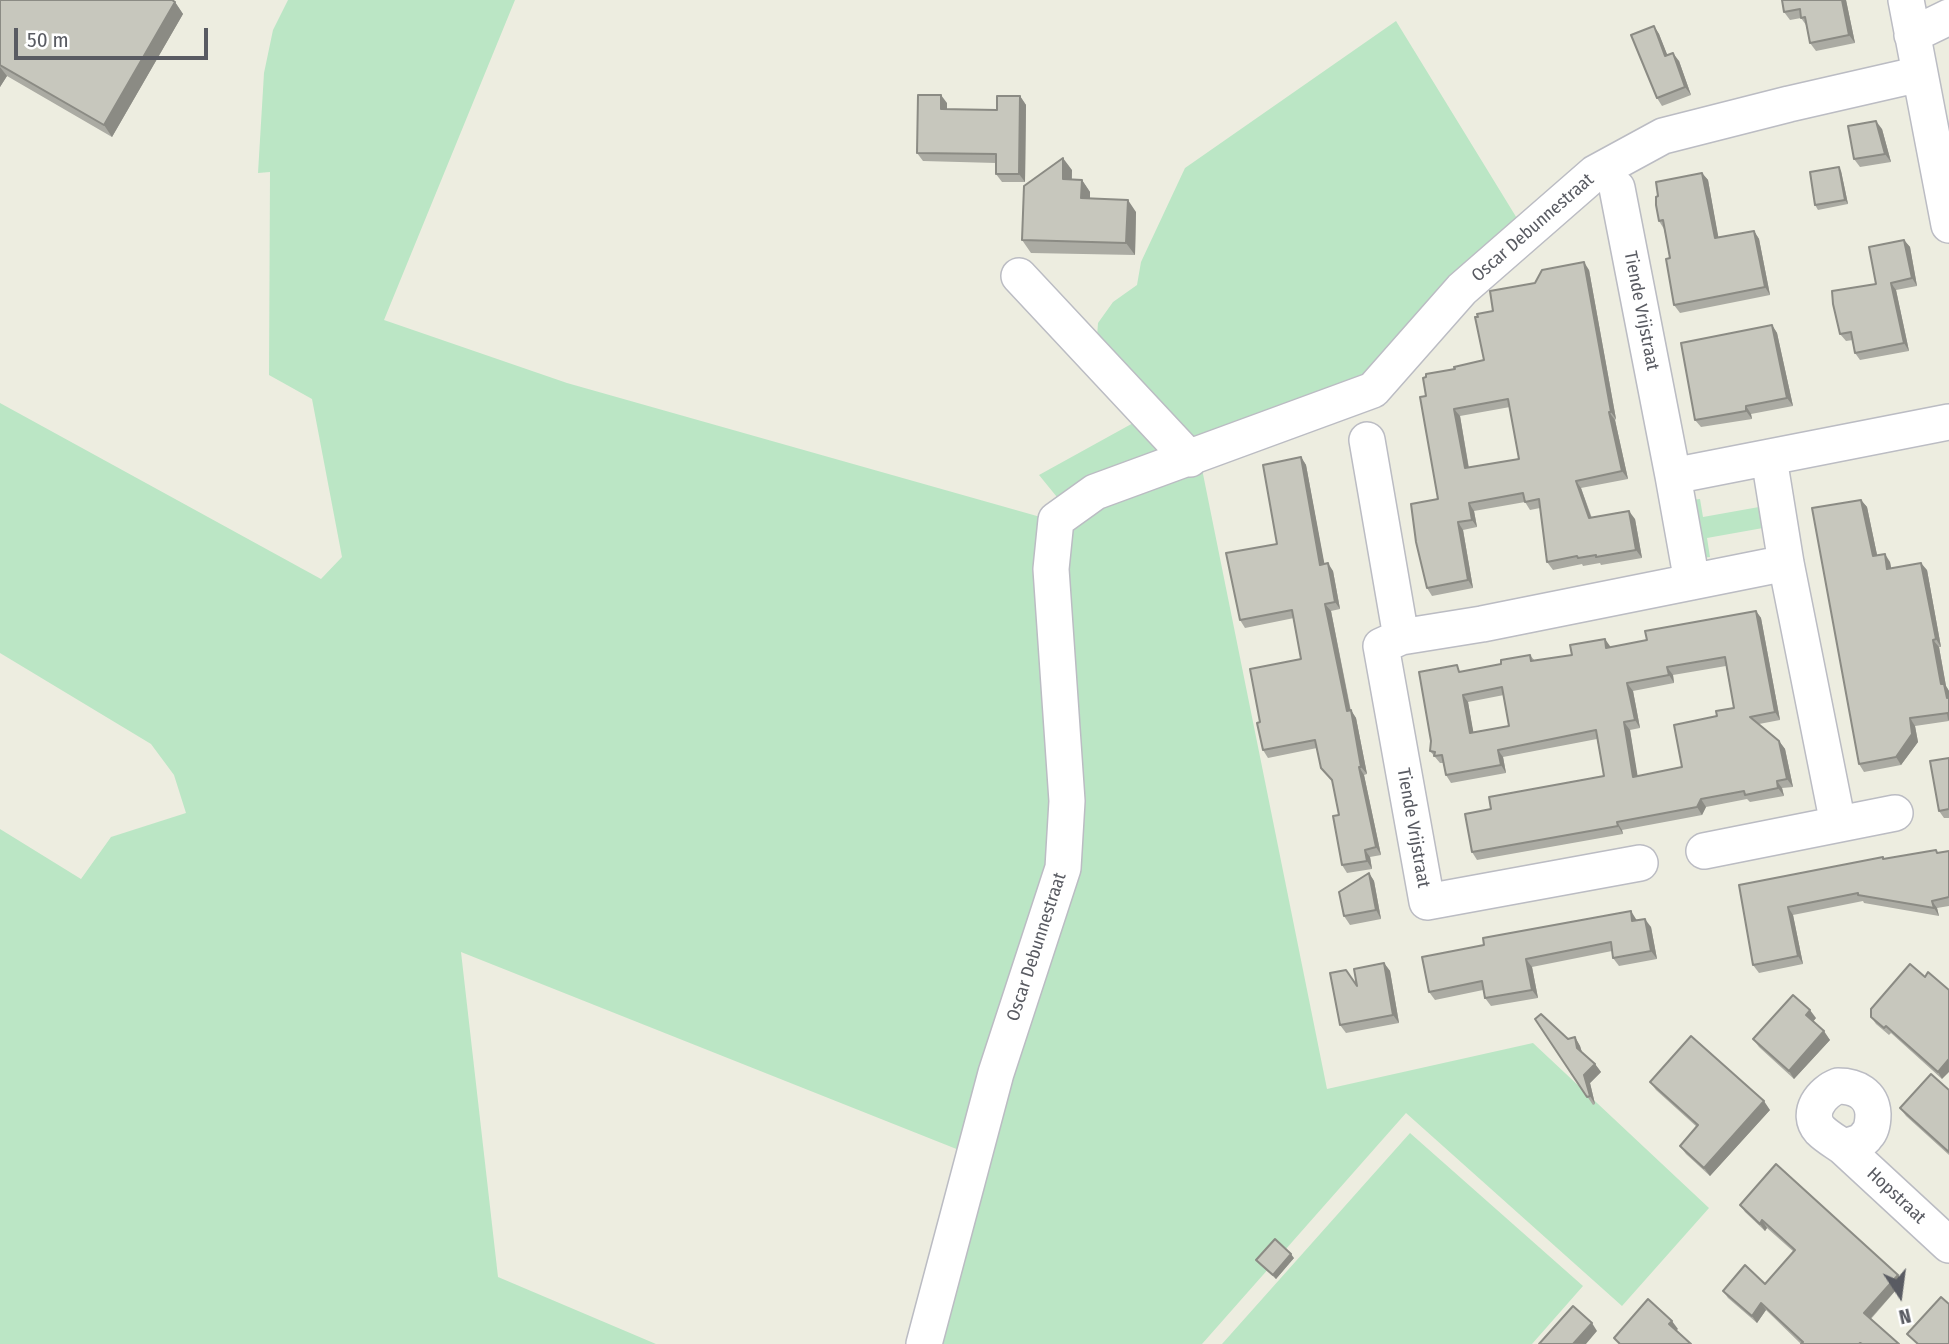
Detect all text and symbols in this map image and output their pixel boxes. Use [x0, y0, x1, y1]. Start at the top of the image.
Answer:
scale bar [18, 14, 212, 58]
text: 50 m [27, 27, 69, 53]
street label: Oscar Debunnestraat [1468, 169, 1598, 287]
street label: Tiende Vrijstraat [1619, 250, 1663, 372]
street label: Tiende Vrijstraat [1392, 767, 1434, 889]
street label: Oscar Debunnestraat [1003, 870, 1071, 1024]
street label: Hopstraat [1862, 1163, 1930, 1229]
north arrow [1865, 1260, 1935, 1330]
text: N [1897, 1303, 1913, 1328]

